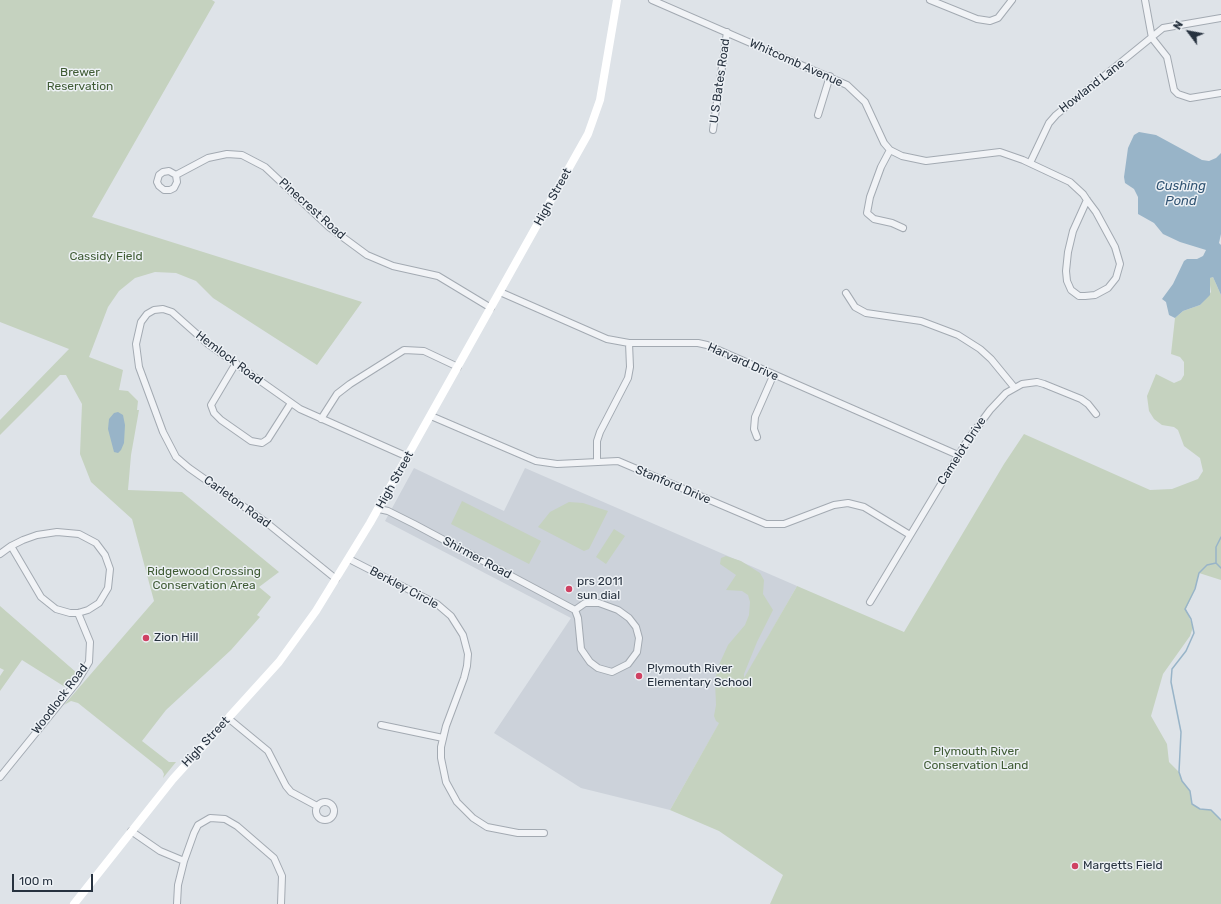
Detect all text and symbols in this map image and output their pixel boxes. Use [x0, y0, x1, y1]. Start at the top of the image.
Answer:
north arrow [1169, 12, 1209, 52]
text: N [1171, 19, 1186, 32]
street label: Whitcomb Avenue [747, 36, 845, 90]
street label: U S Bates Road [707, 38, 733, 124]
street label: Howland Lane [1056, 56, 1128, 116]
park label: Brewer Reservation [47, 66, 113, 94]
street label: High Street [531, 166, 575, 228]
street label: Pinecrest Road [276, 175, 348, 243]
water label: Cushing Pond [1156, 178, 1206, 209]
park label: Cassidy Field [69, 250, 143, 264]
street label: Hemlock Road [193, 328, 265, 388]
street label: Harvard Drive [705, 340, 781, 384]
street label: Camelot Drive [935, 414, 989, 488]
street label: High Street [373, 449, 417, 511]
street label: Stanford Drive [633, 463, 713, 507]
street label: Carleton Road [201, 473, 273, 531]
street label: Shirmer Road [440, 534, 514, 582]
street label: Berkley Circle [367, 564, 441, 612]
park label: Ridgewood Crossing Conservation Area [147, 565, 261, 593]
place label: prs 2011 sun dial [577, 575, 623, 603]
marker: prs 2011 sun dial [564, 584, 574, 594]
place label: Zion Hill [154, 631, 199, 645]
marker: Zion Hill [141, 633, 151, 643]
street label: Woodlock Road [29, 661, 91, 737]
place label: Plymouth River Elementary School [647, 662, 752, 690]
marker: Plymouth River Elementary School [634, 671, 644, 681]
street label: High Street [179, 714, 233, 770]
park label: Plymouth River Conservation Land [923, 745, 1029, 773]
place label: Margetts Field [1083, 859, 1163, 873]
marker: Margetts Field [1070, 861, 1080, 871]
scale bar [14, 866, 95, 892]
text: 100 m [19, 874, 53, 888]

